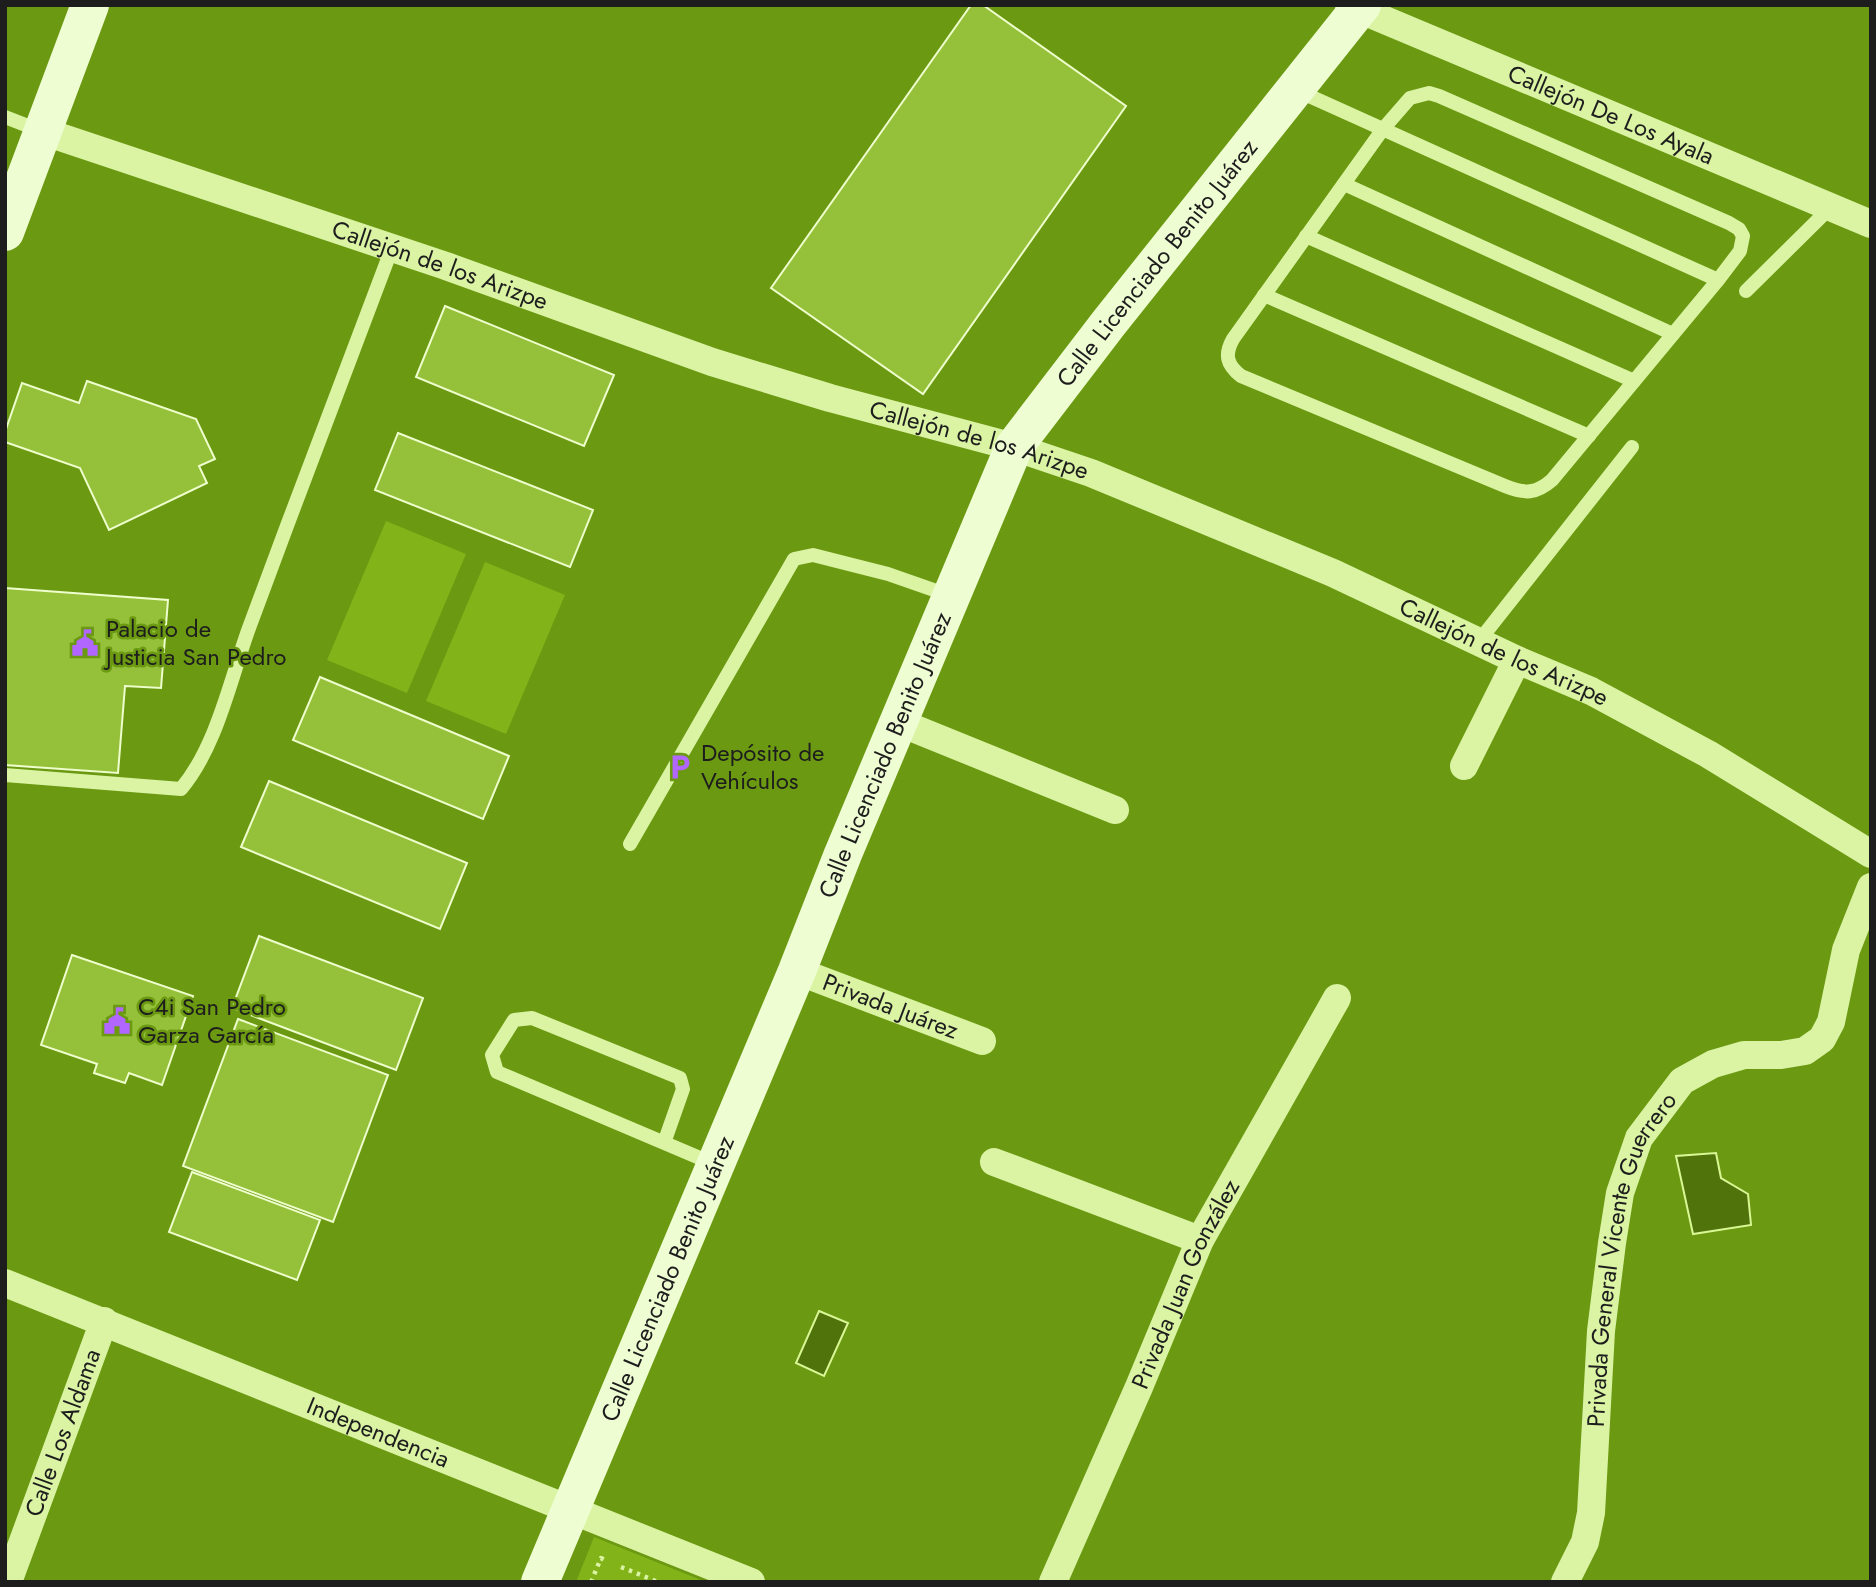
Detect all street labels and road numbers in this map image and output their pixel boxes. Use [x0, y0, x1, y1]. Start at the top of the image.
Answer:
street label: Callejón De Los Ayala [1502, 56, 1720, 173]
street label: Calle Licenciado Benito Juárez [1048, 132, 1266, 394]
street label: Callejón de los Arizpe [328, 211, 553, 318]
street label: Callejón de los Arizpe [866, 391, 1093, 488]
street label: Callejón de los Arizpe [1394, 589, 1615, 714]
street label: Calle Licenciado Benito Juárez [809, 606, 960, 903]
street label: Privada Juárez [818, 964, 964, 1048]
street label: Privada General Vicente Guerrero [1578, 1084, 1685, 1428]
street label: Calle Licenciado Benito Juárez [591, 1130, 743, 1427]
street label: Privada Juan González [1122, 1173, 1248, 1394]
street label: Calle Los Aldama [16, 1344, 109, 1521]
street label: Independencia [302, 1388, 455, 1476]

